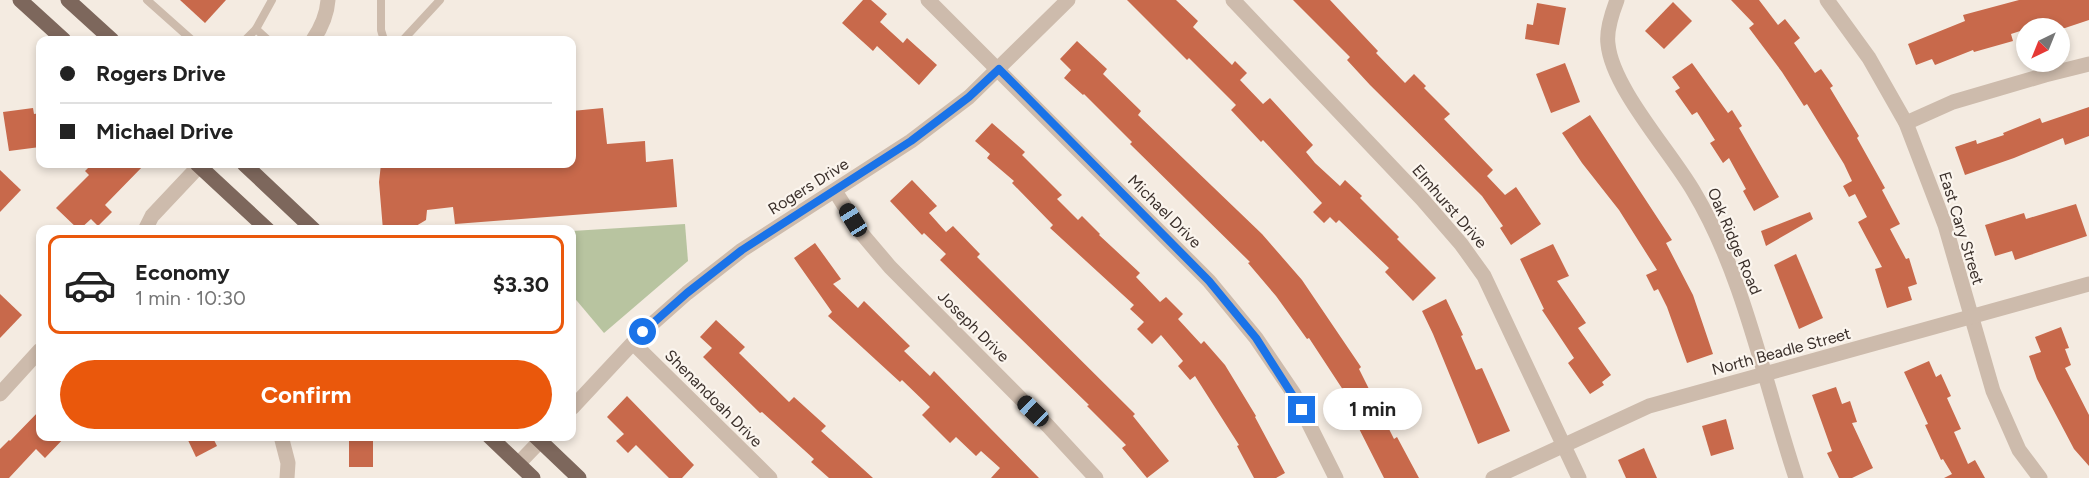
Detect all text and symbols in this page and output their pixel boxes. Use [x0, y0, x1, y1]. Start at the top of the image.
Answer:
north arrow [2016, 18, 2070, 72]
map controls [2016, 18, 2070, 72]
text: Rogers Drive [96, 60, 226, 87]
text: Michael Drive [96, 118, 233, 145]
street label: Rogers Drive [765, 154, 852, 219]
street label: Elmhurst Drive [1408, 161, 1491, 252]
street label: East Cary Street [1935, 169, 1988, 287]
street label: Michael Drive [1124, 171, 1206, 252]
street label: Oak Ridge Road [1703, 185, 1766, 298]
car [836, 200, 870, 240]
icon: car [63, 258, 117, 312]
text: Economy [135, 259, 230, 286]
text: $3.30 [493, 271, 549, 298]
text: 1 min · 10:30 [135, 286, 246, 310]
street label: Joseph Drive [934, 287, 1013, 366]
route start [629, 318, 656, 345]
street label: North Beadle Street [1710, 324, 1853, 379]
street label: Shenandoah Drive [661, 346, 767, 451]
button: Confirm [60, 360, 552, 429]
callout: 1 min [1323, 389, 1422, 431]
car [1014, 392, 1052, 430]
route end [1288, 396, 1315, 423]
text: 1 min [1349, 397, 1396, 421]

